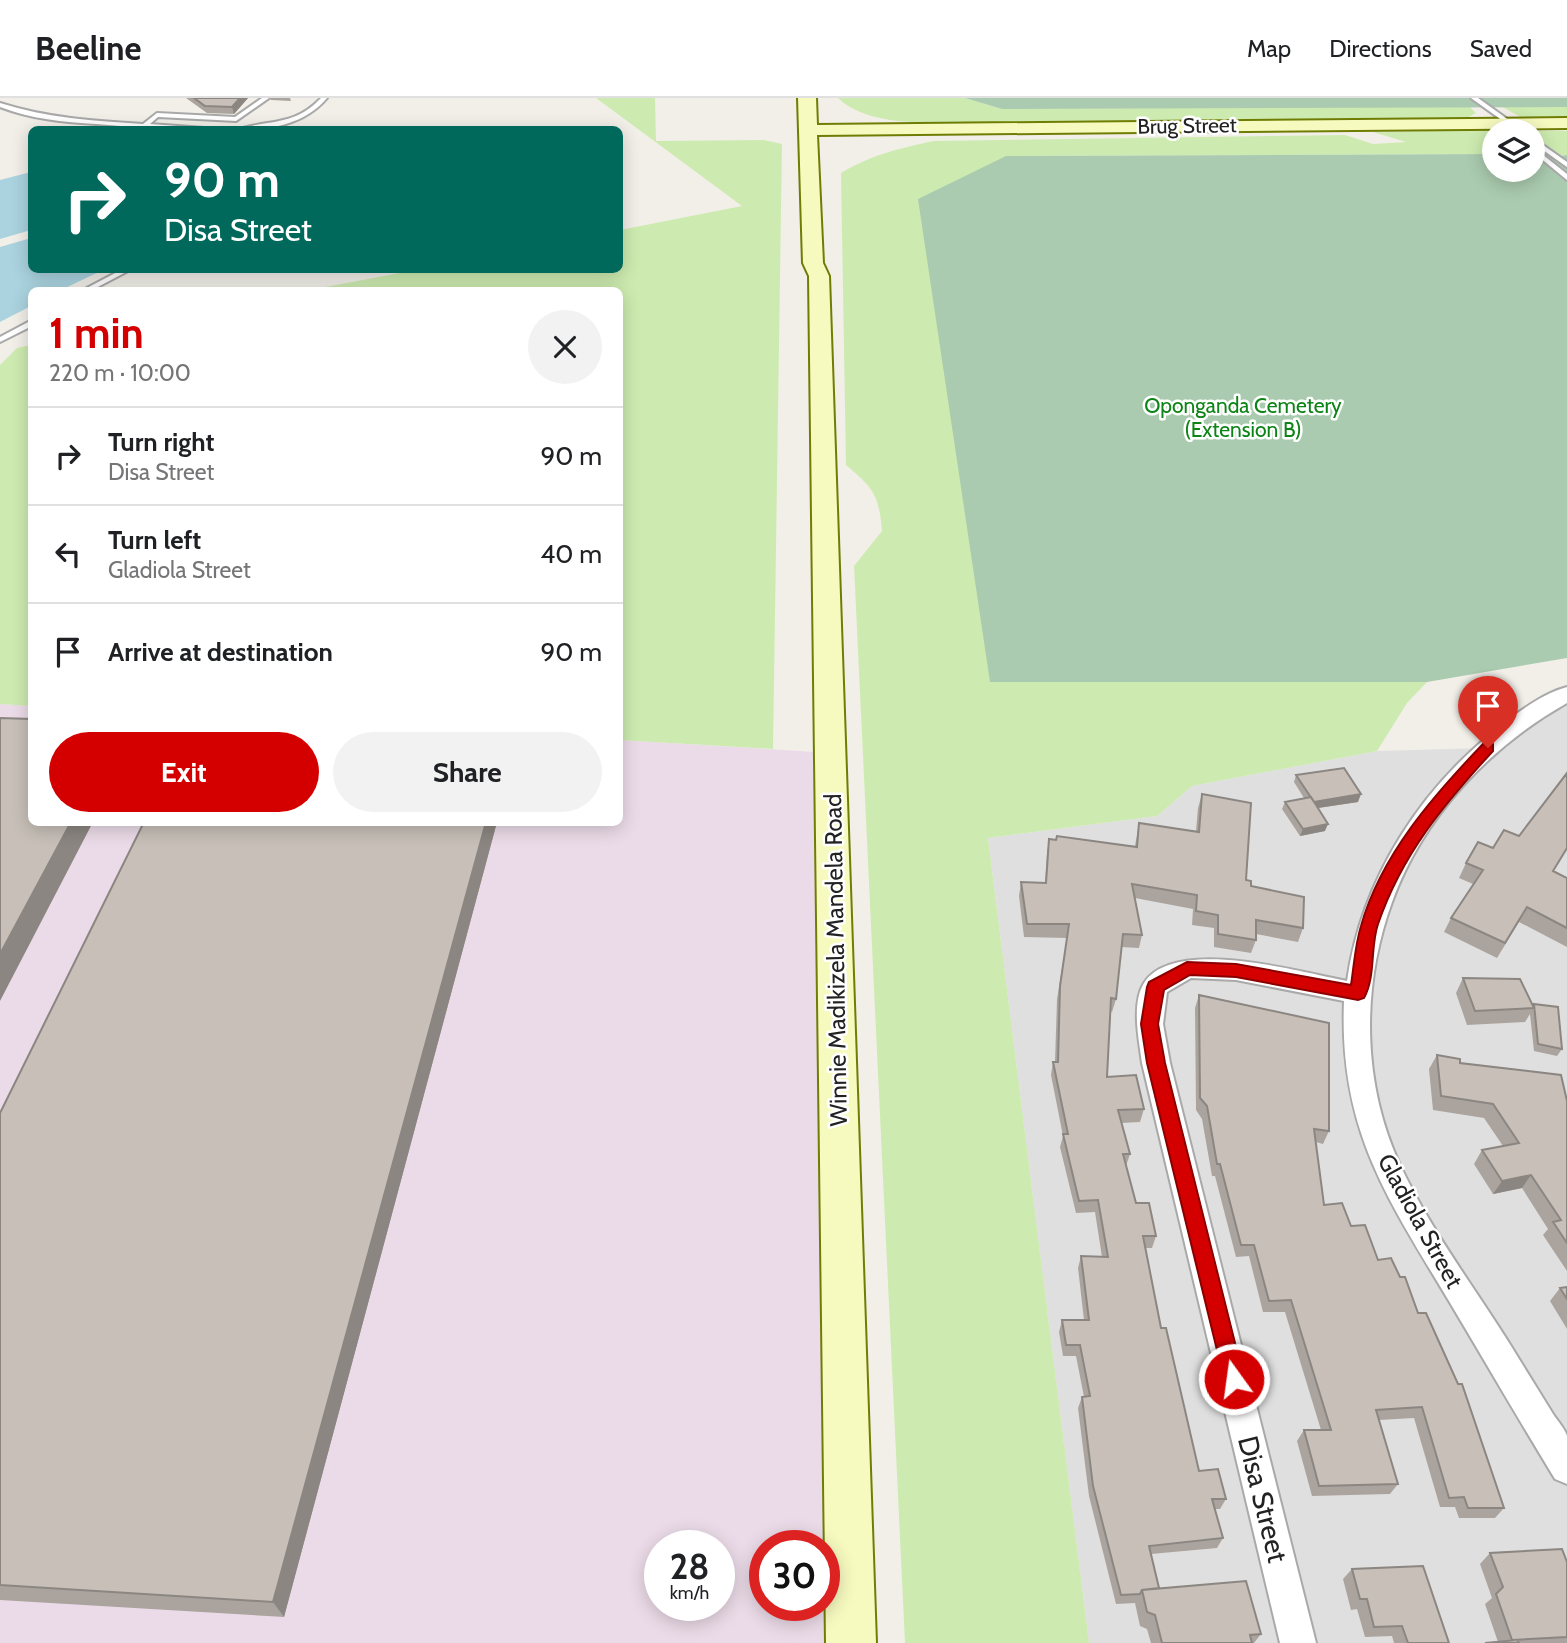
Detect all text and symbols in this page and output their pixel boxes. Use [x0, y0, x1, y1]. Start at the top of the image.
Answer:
text: Beeline [35, 28, 141, 68]
text: Map [1247, 34, 1291, 63]
text: Directions [1329, 34, 1432, 63]
text: Saved [1470, 34, 1532, 63]
street label: Brug Street [1137, 112, 1237, 139]
map controls [1482, 119, 1545, 182]
button: layers [1482, 119, 1545, 182]
text: 90 m [164, 150, 280, 209]
icon: right [49, 154, 140, 245]
text: Disa Street [164, 210, 312, 249]
text: 1 min [49, 307, 144, 359]
button: close [528, 310, 602, 384]
text: 220 m · 10:00 [49, 359, 191, 387]
park label: Oponganda Cemetery (Extension B) [1144, 393, 1342, 442]
text: Turn right [108, 426, 214, 458]
icon: right [49, 437, 87, 475]
text: 90 m [540, 440, 602, 472]
text: Disa Street [108, 458, 214, 486]
text: Turn left [108, 524, 201, 556]
icon: left [49, 535, 87, 573]
text: 40 m [540, 538, 602, 570]
text: Gladiola Street [108, 556, 251, 584]
icon: arrive [49, 633, 87, 671]
text: Arrive at destination [108, 636, 333, 668]
text: 90 m [540, 636, 602, 668]
pin [1458, 676, 1518, 748]
icon: arrive [1469, 687, 1507, 725]
button: Exit [49, 732, 319, 812]
button: Share [333, 732, 602, 812]
street label: Winnie Madikizela Mandela Road [818, 793, 853, 1127]
street label: Gladiola Street [1372, 1149, 1469, 1293]
position arrow [1197, 1342, 1271, 1416]
street label: Disa Street [1231, 1432, 1295, 1566]
speed limit sign: 30 [749, 1530, 840, 1621]
text: 28 [670, 1545, 709, 1588]
text: km/h [670, 1582, 709, 1604]

